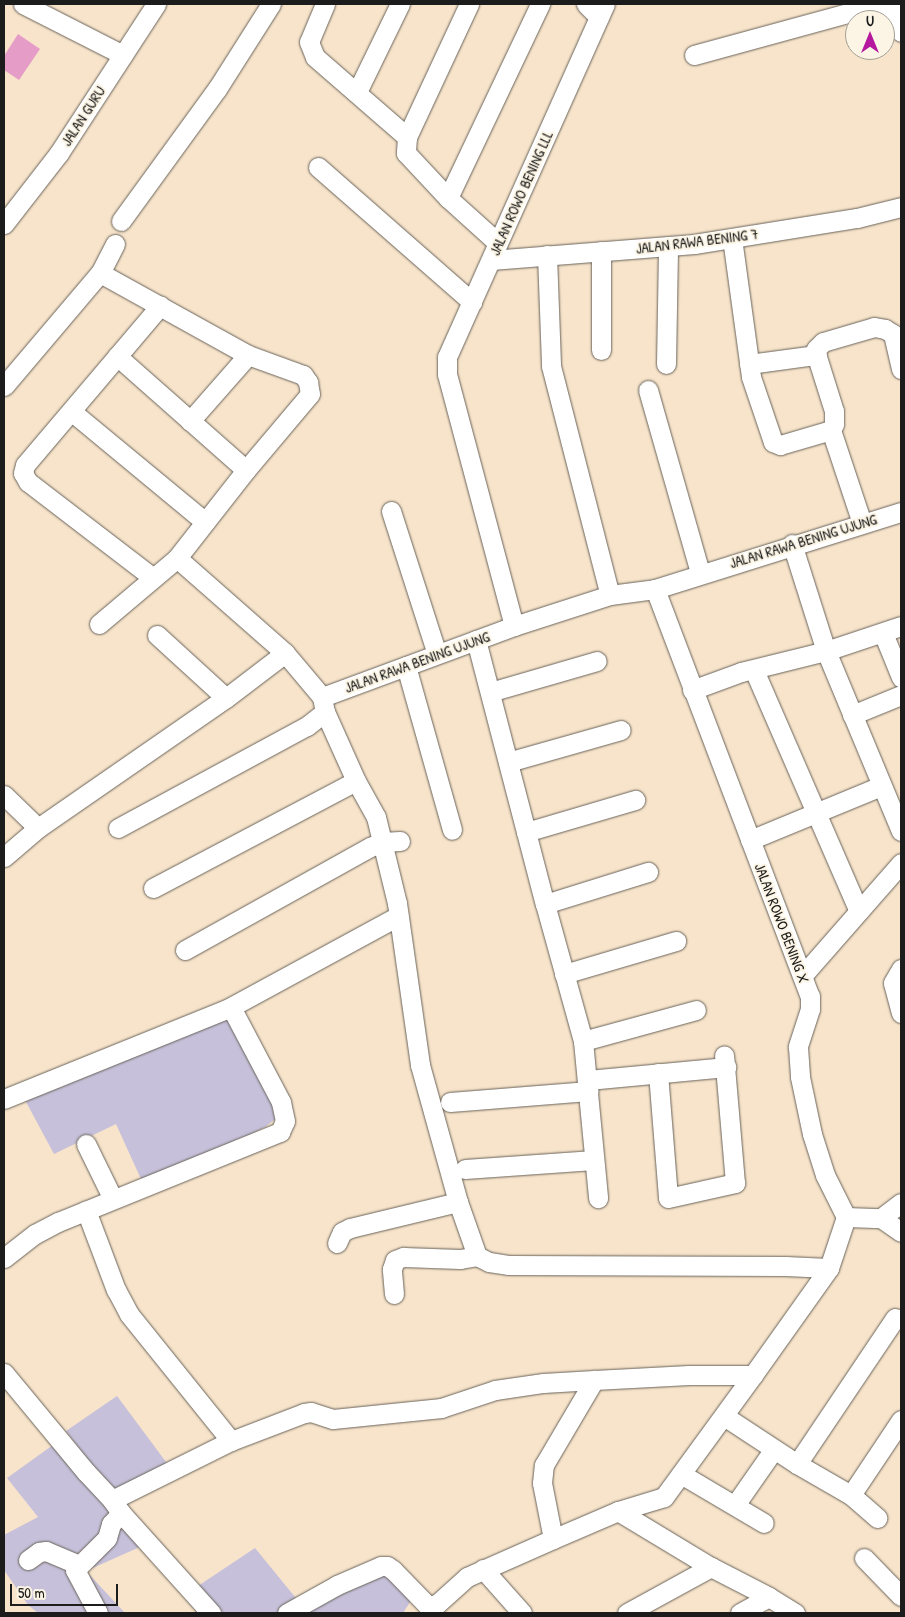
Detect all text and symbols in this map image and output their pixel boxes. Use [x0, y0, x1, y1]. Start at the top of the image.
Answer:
north arrow [845, 10, 895, 60]
text: U [866, 11, 874, 30]
street label: JALAN GURU [57, 83, 109, 149]
street label: JALAN ROWO BENING LLL [485, 128, 557, 258]
street label: JALAN RAWA BENING 7 [635, 225, 759, 257]
street label: JALAN RAWA BENING UJUNG [727, 510, 879, 572]
street label: JALAN RAWA BENING UJUNG [342, 627, 492, 697]
street label: JALAN ROWO BENING X [751, 861, 813, 985]
scale bar [12, 1574, 120, 1606]
text: 50 m [18, 1582, 45, 1603]

